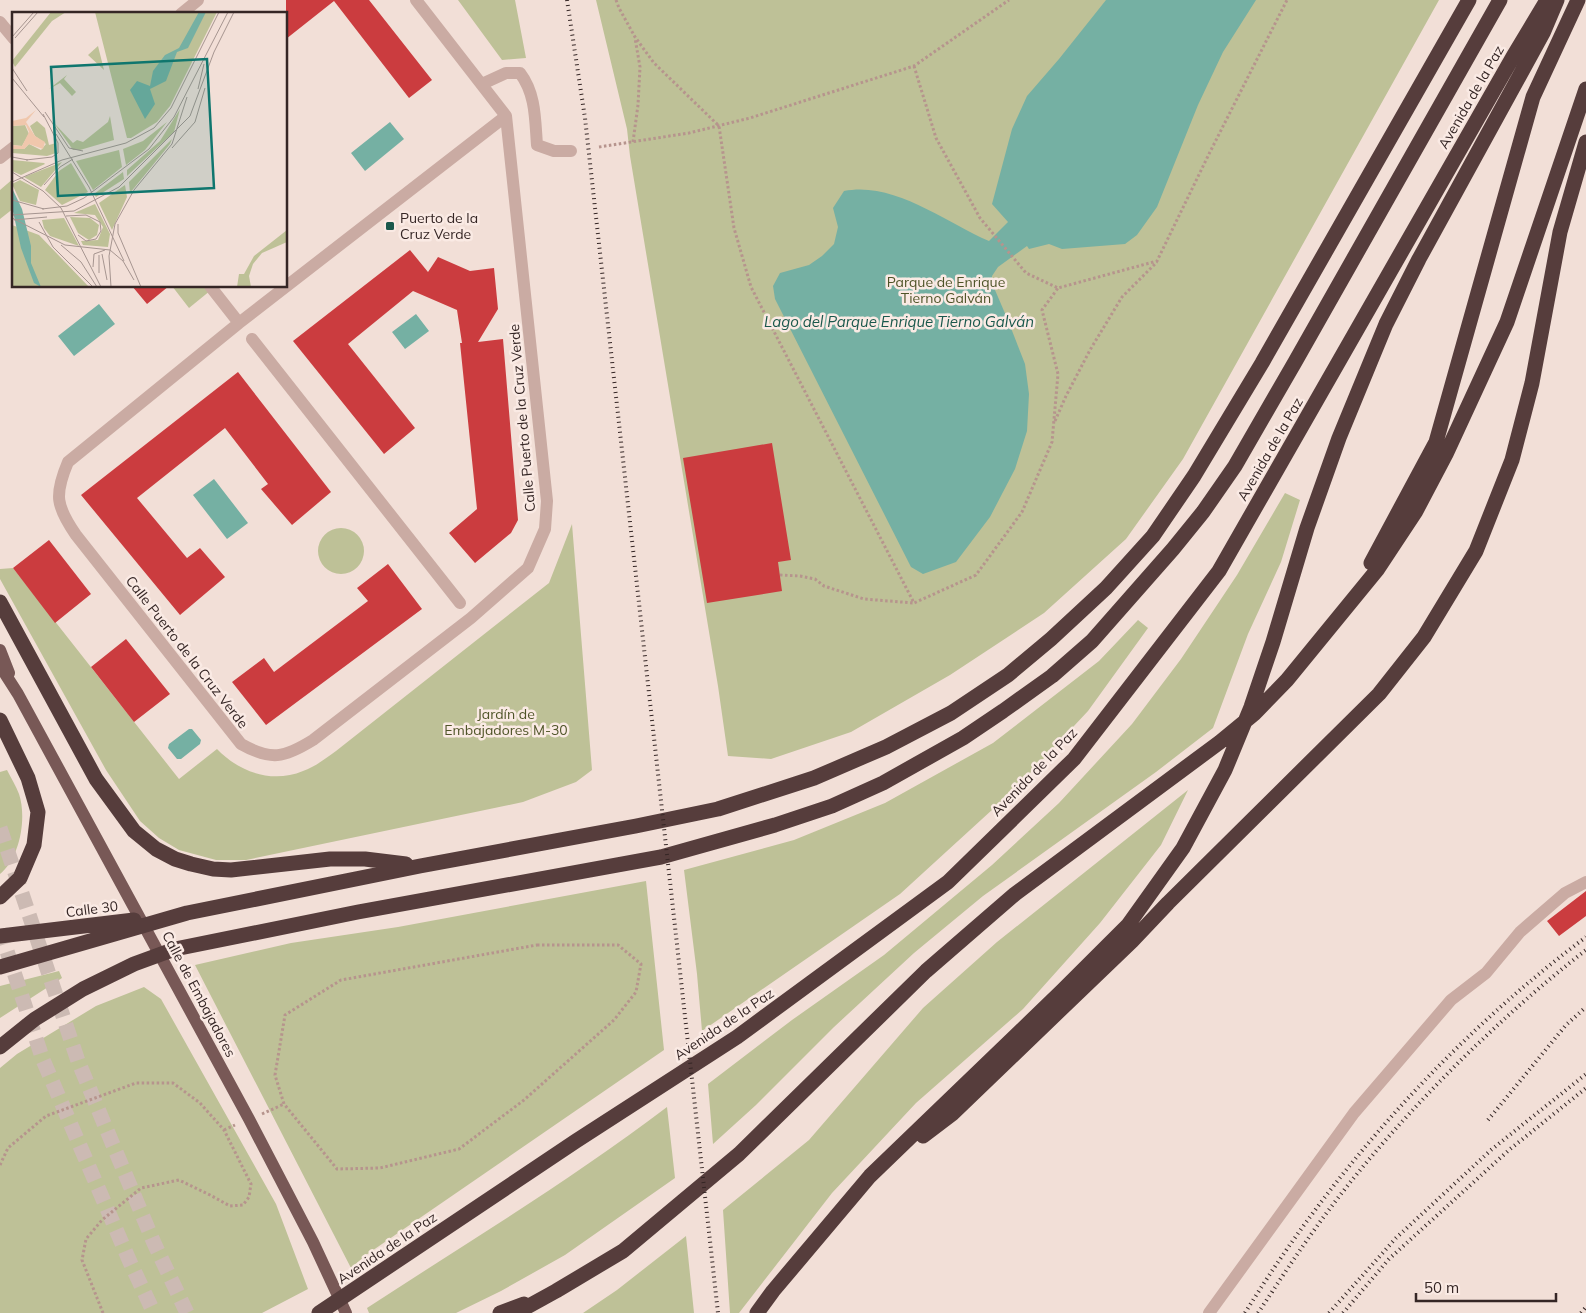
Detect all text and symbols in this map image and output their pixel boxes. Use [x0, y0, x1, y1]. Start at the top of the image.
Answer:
inset map [12, 12, 288, 288]
street label: Avenida de la Paz [1434, 42, 1508, 152]
place label: Puerto de la Cruz Verde [400, 209, 478, 243]
marker: Puerto de la Cruz Verde [384, 220, 396, 232]
park label: Parque de Enrique Tierno Galván [887, 273, 1005, 307]
water label: Lago del Parque Enrique Tierno Galván [764, 312, 1034, 331]
street label: Calle Puerto de la Cruz Verde [505, 323, 539, 513]
street label: Avenida de la Paz [1233, 394, 1307, 504]
street label: Calle Puerto de la Cruz Verde [122, 572, 252, 732]
park label: Jardín de Embajadores M-30 [444, 705, 568, 739]
street label: Avenida de la Paz [987, 724, 1081, 820]
street label: Calle 30 [65, 897, 119, 921]
street label: Calle de Embajadores [158, 928, 240, 1060]
street label: Avenida de la Paz [671, 984, 777, 1064]
street label: Avenida de la Paz [334, 1208, 440, 1288]
scale bar [1416, 1270, 1556, 1302]
text: 50 m [1424, 1278, 1459, 1297]

